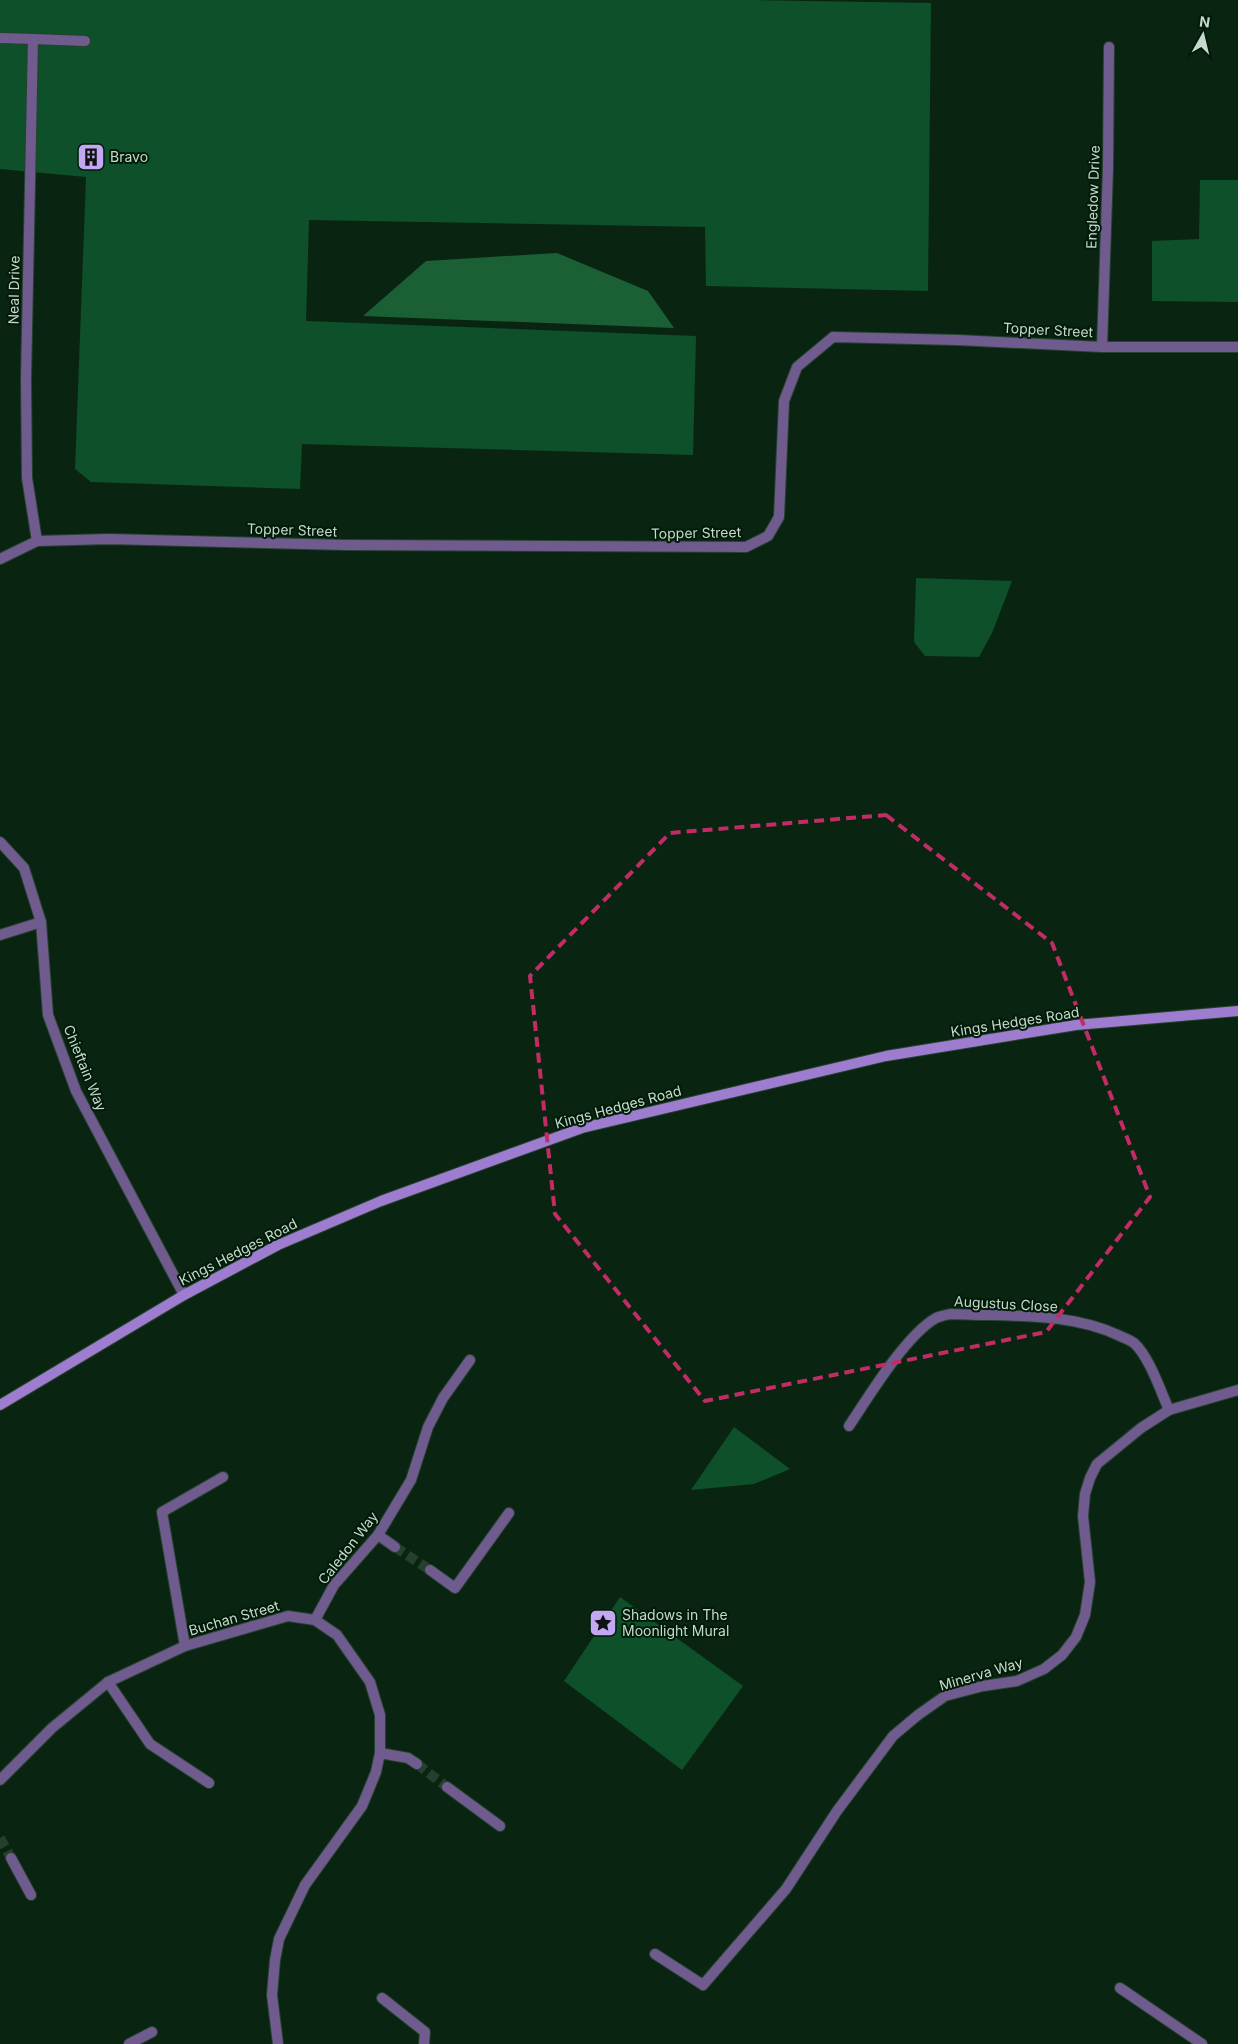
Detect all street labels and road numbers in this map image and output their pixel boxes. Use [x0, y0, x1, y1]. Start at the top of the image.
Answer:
street label: Engledow Drive [1082, 145, 1103, 249]
street label: Neal Drive [4, 255, 23, 325]
street label: Topper Street [1002, 319, 1094, 340]
street label: Topper Street [247, 519, 338, 540]
street label: Topper Street [651, 523, 742, 542]
street label: Kings Hedges Road [949, 1003, 1081, 1040]
street label: Chieftain Way [60, 1022, 111, 1114]
street label: Kings Hedges Road [553, 1081, 683, 1132]
street label: Kings Hedges Road [176, 1214, 300, 1289]
street label: Augustus Close [954, 1292, 1058, 1315]
street label: Caledon Way [314, 1508, 381, 1587]
street label: Buchan Street [187, 1596, 281, 1639]
street label: Minerva Way [937, 1653, 1025, 1694]

